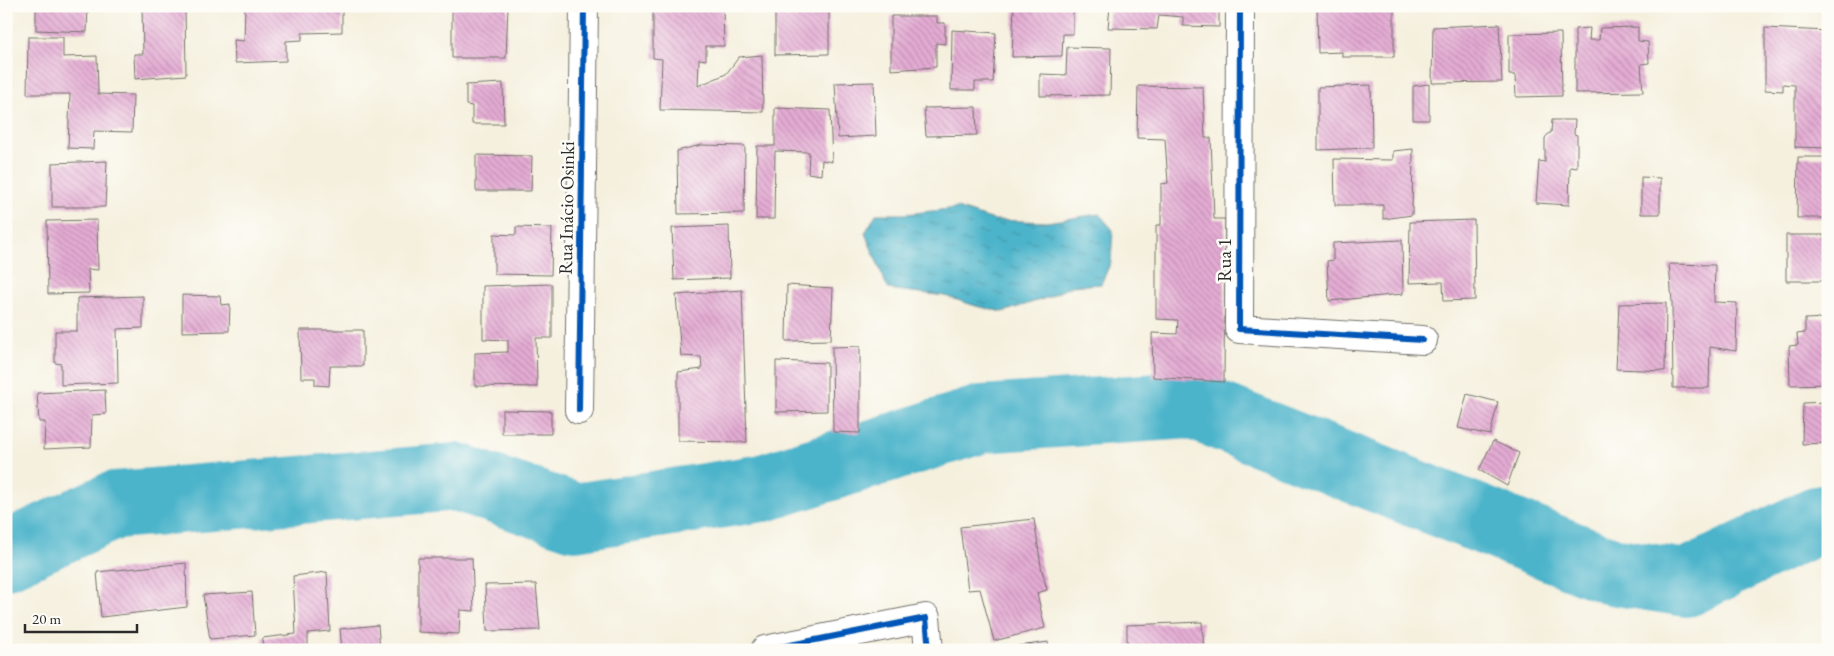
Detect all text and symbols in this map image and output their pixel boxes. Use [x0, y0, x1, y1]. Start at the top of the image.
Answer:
street label: Rua Inácio Osinki [553, 141, 580, 275]
street label: Rua 1 [1212, 238, 1237, 282]
scale bar [25, 601, 138, 633]
text: 20 m [32, 609, 61, 628]

